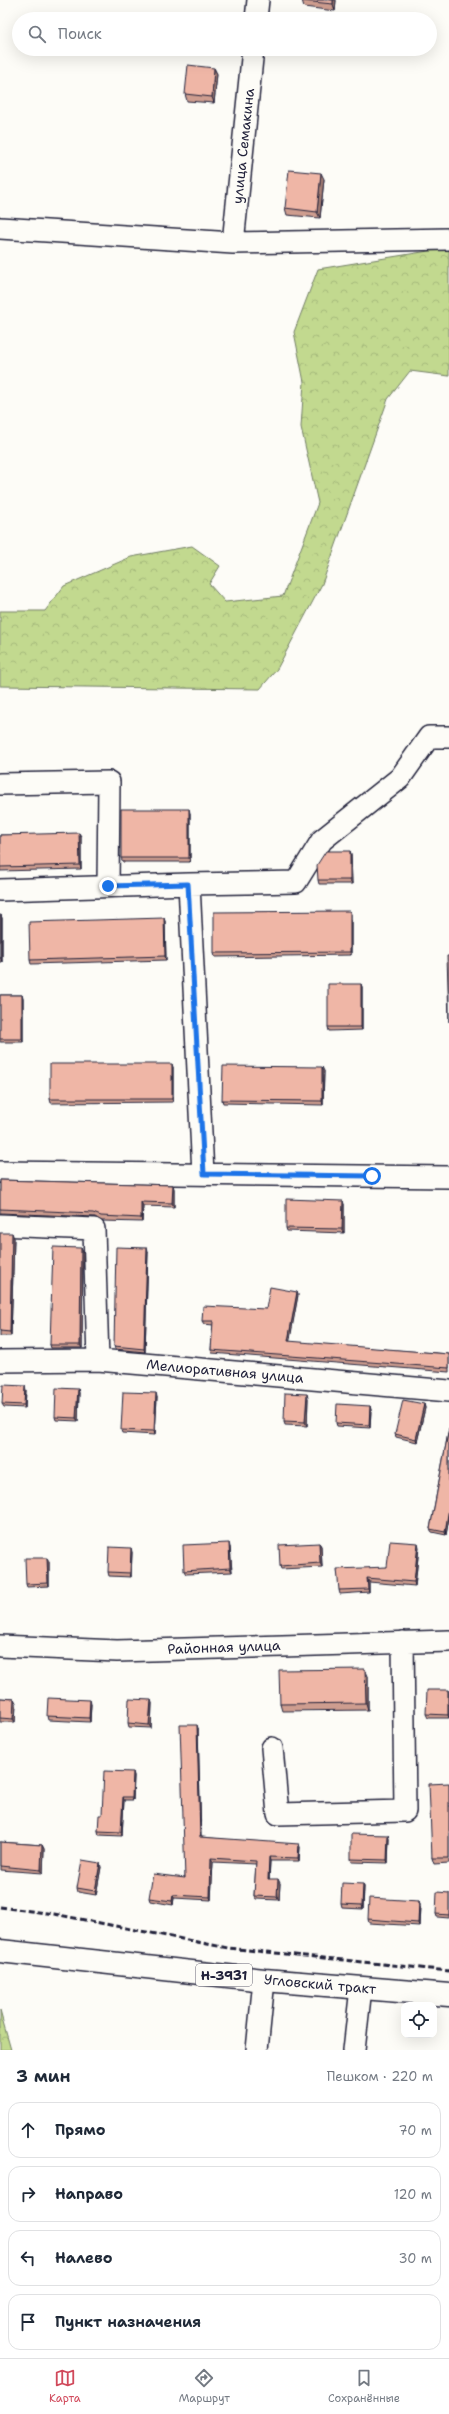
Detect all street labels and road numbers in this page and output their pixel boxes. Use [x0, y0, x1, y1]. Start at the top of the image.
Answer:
street label: улица Семакина [228, 87, 258, 205]
street label: Мелиоративная улица [146, 1355, 305, 1387]
street label: Районная улица [167, 1636, 281, 1658]
road number: Н-3931 [196, 1964, 252, 1986]
street label: Угловский тракт [263, 1970, 378, 1998]

